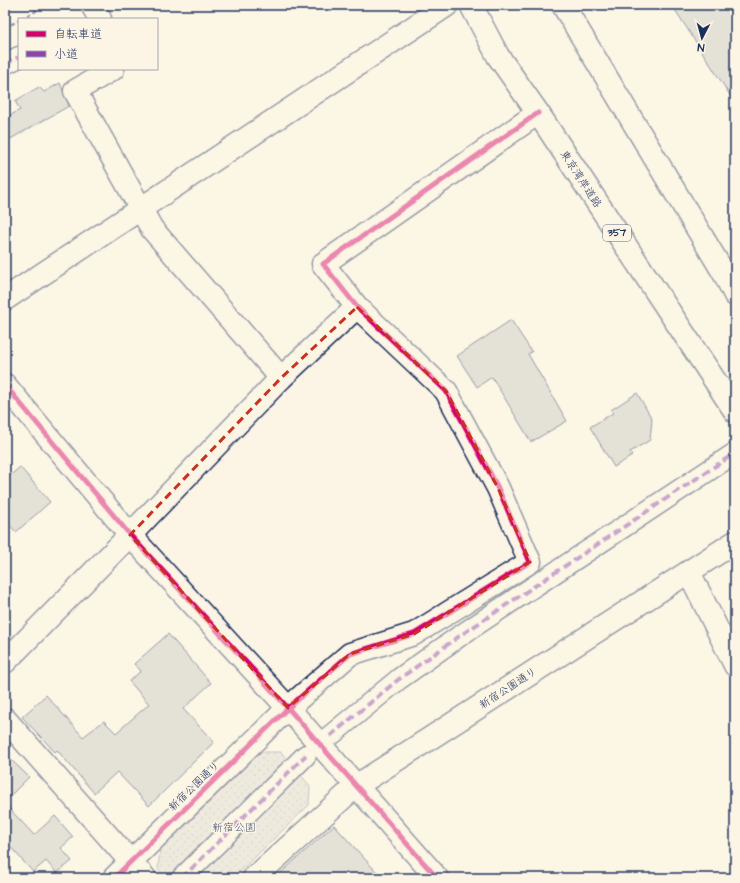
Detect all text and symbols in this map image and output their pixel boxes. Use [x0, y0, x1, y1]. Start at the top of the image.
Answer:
legend [18, 18, 158, 70]
north arrow [682, 18, 722, 58]
text: 自転車道 [54, 26, 102, 43]
text: N [697, 40, 705, 55]
text: 小道 [54, 46, 78, 63]
street label: 東京湾岸道路 [557, 147, 605, 211]
road number: 357 [603, 225, 631, 241]
street label: 新宿公園通り [476, 664, 540, 712]
street label: 新宿公園通り [165, 758, 223, 814]
park label: 新宿公園 [212, 820, 256, 835]

